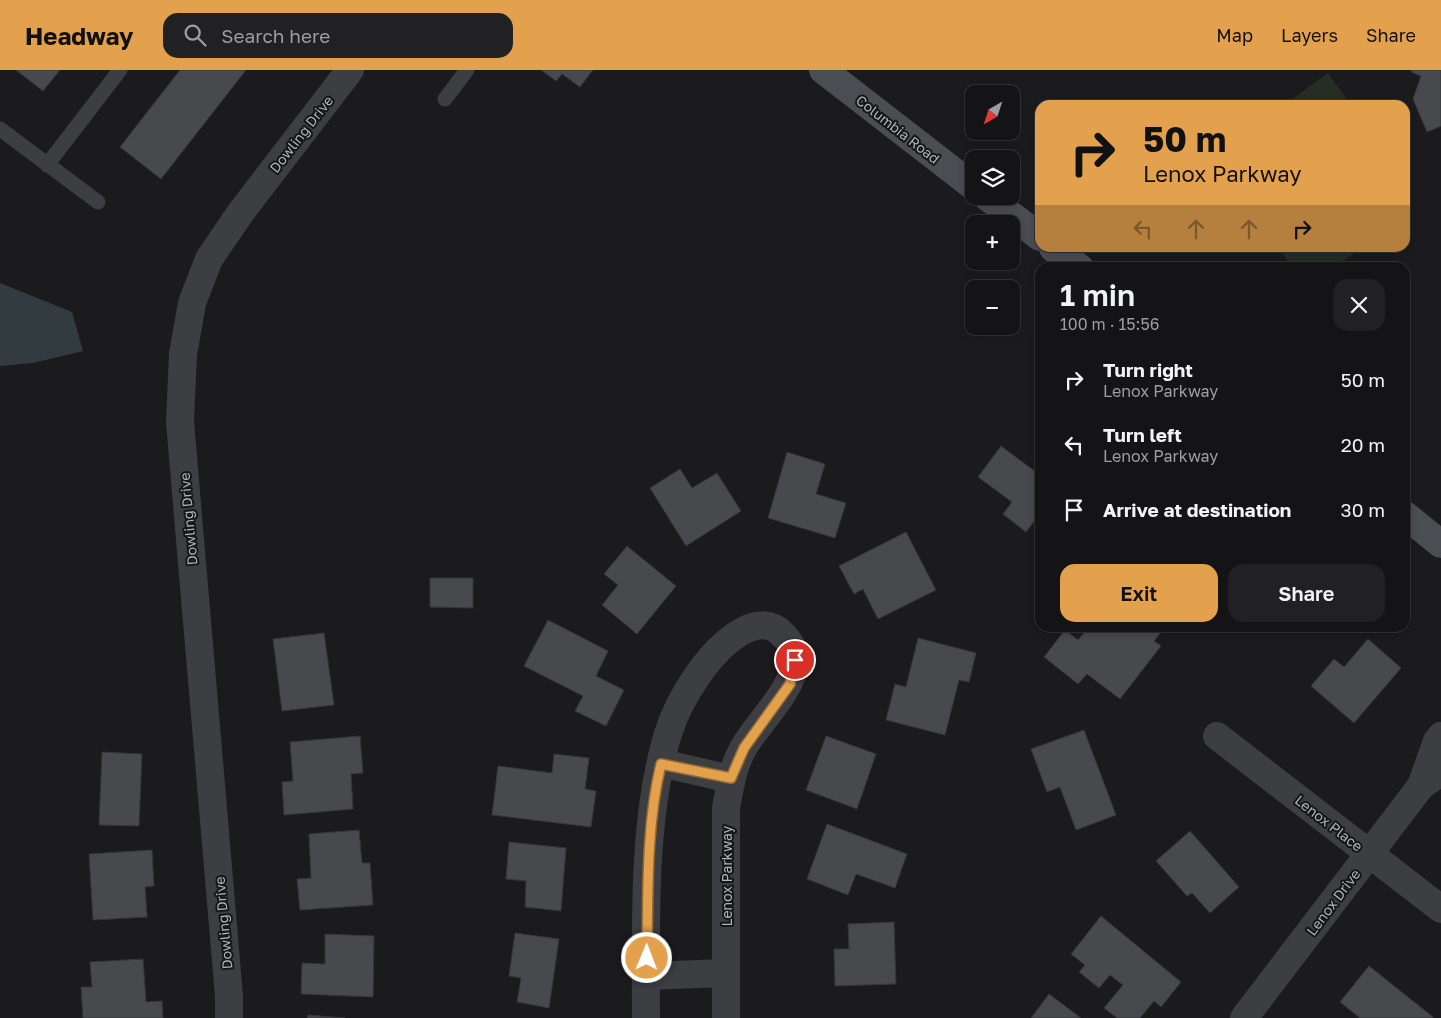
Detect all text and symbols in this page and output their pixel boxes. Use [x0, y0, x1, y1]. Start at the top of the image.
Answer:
search box [163, 13, 513, 58]
text: Headway [25, 21, 133, 50]
icon: search [181, 21, 209, 49]
text: Search here [221, 24, 330, 47]
text: Map [1216, 24, 1253, 46]
text: Layers [1281, 24, 1338, 46]
text: Share [1366, 24, 1416, 46]
north arrow [965, 85, 1020, 140]
map controls [965, 85, 1020, 335]
street label: Columbia Road [853, 91, 943, 167]
street label: Dowling Drive [266, 92, 336, 176]
text: 50 m [1143, 118, 1226, 160]
icon: right [1060, 120, 1125, 185]
button: layers [965, 150, 1020, 205]
text: Lenox Parkway [1143, 160, 1302, 187]
button: + [965, 215, 1020, 270]
icon: left [1129, 215, 1157, 243]
icon: ahead [1182, 215, 1210, 243]
icon: ahead [1235, 215, 1263, 243]
icon: right [1288, 215, 1316, 243]
text: 1 min [1060, 277, 1135, 313]
button: close [1333, 279, 1385, 331]
button: − [965, 280, 1020, 335]
text: 100 m · 15:56 [1060, 314, 1159, 334]
text: Turn right [1103, 358, 1193, 381]
icon: right [1060, 366, 1088, 394]
text: 50 m [1341, 368, 1385, 391]
text: Lenox Parkway [1103, 381, 1218, 401]
text: Turn left [1103, 423, 1182, 446]
icon: left [1060, 431, 1088, 459]
text: 20 m [1341, 433, 1385, 456]
text: Lenox Parkway [1103, 446, 1218, 466]
street label: Dowling Drive [175, 472, 201, 566]
icon: arrive [1060, 496, 1088, 524]
text: Arrive at destination [1103, 498, 1291, 521]
text: 30 m [1341, 498, 1385, 521]
button: Exit [1060, 564, 1218, 622]
button: Share [1228, 564, 1385, 622]
pin [774, 639, 816, 681]
icon: arrive [781, 646, 809, 674]
street label: Lenox Place [1292, 791, 1366, 855]
street label: Lenox Parkway [718, 825, 735, 926]
street label: Lenox Drive [1303, 866, 1363, 938]
street label: Dowling Drive [210, 876, 236, 970]
position arrow [620, 931, 672, 983]

